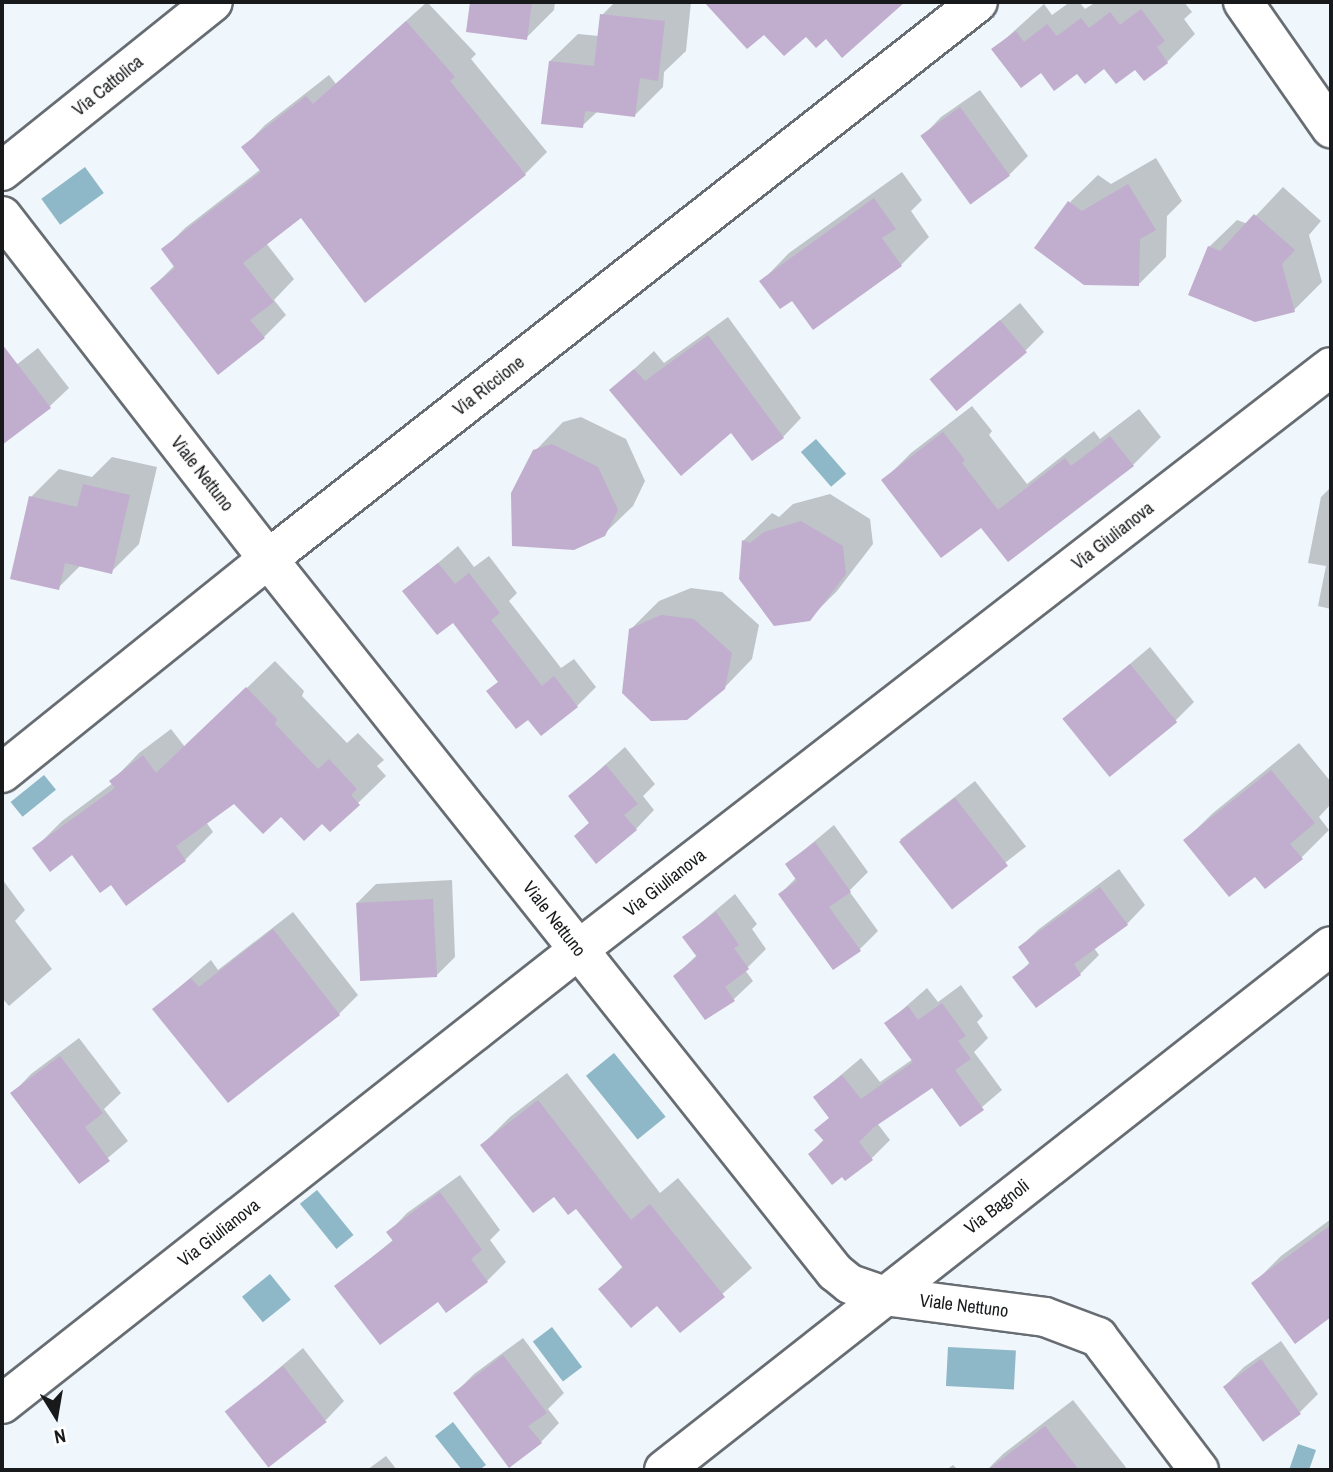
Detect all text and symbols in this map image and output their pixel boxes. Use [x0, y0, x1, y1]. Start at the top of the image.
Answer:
street label: Via Cattolica [68, 51, 148, 121]
street label: Via Riccione [449, 352, 529, 420]
street label: Viale Nettuno [166, 432, 238, 516]
street label: Via Giulianova [1068, 498, 1158, 574]
street label: Via Giulianova [620, 845, 710, 921]
street label: Viale Nettuno [518, 877, 590, 961]
street label: Via Bagnoli [960, 1175, 1034, 1239]
street label: Via Giulianova [174, 1195, 264, 1271]
street label: Viale Nettuno [918, 1290, 1010, 1322]
north arrow [21, 1381, 91, 1451]
text: N [52, 1423, 68, 1450]

